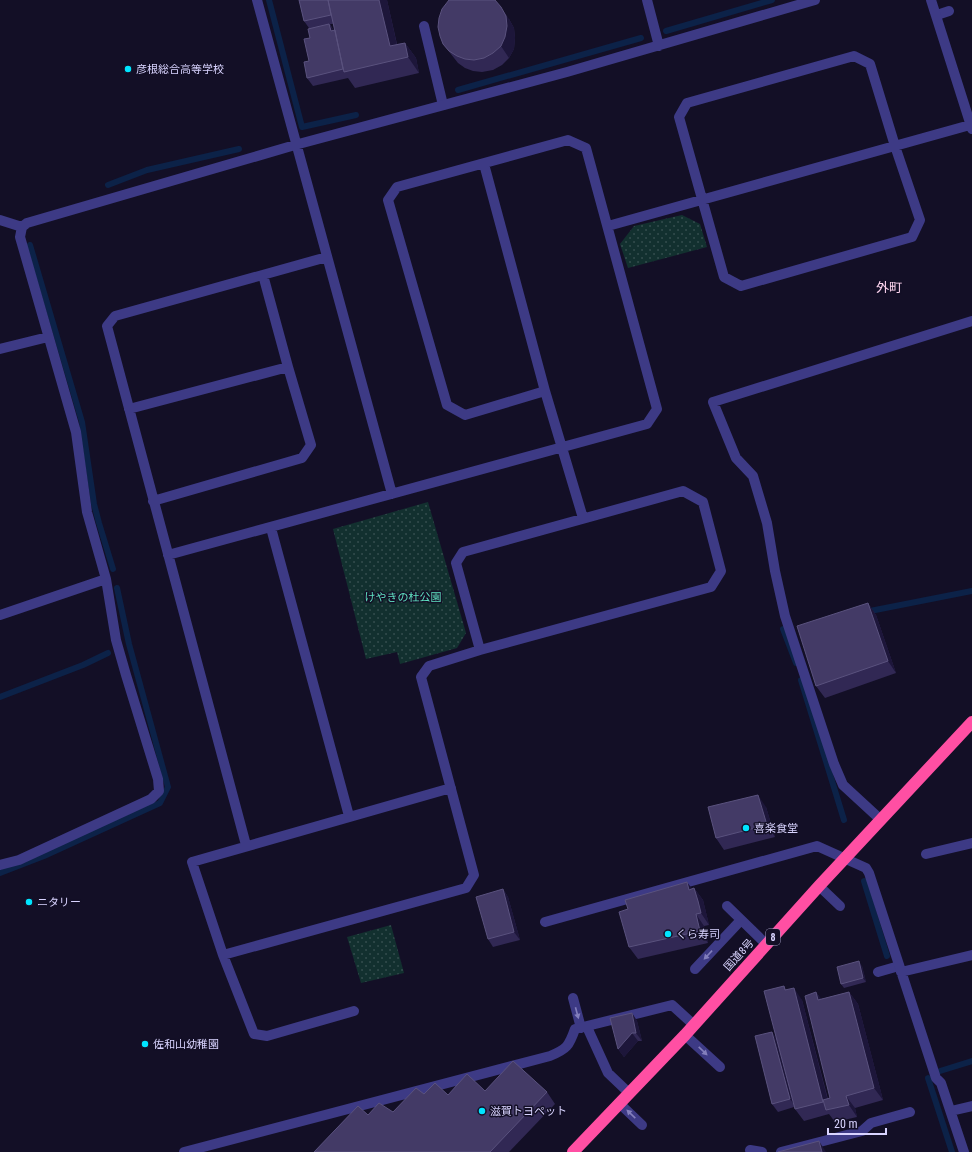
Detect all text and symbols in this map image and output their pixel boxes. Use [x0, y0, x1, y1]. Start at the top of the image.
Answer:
place label: 彦根総合高等学校 [136, 63, 224, 76]
marker: 彦根総合高等学校 [123, 64, 133, 74]
district label: 外町 [876, 280, 902, 295]
park label: けやきの杜公園 [365, 591, 442, 604]
place label: 喜楽食堂 [754, 822, 798, 835]
marker: 喜楽食堂 [741, 823, 751, 833]
place label: ニタリー [37, 896, 81, 909]
marker: ニタリー [24, 897, 34, 907]
place label: くら寿司 [676, 928, 720, 941]
marker: くら寿司 [663, 929, 673, 939]
road number: 8 [766, 929, 780, 945]
street label: 国道8号 [721, 936, 757, 974]
one-way arrow [704, 950, 713, 960]
one-way arrow [574, 1007, 580, 1019]
place label: 佐和山幼稚園 [153, 1038, 219, 1051]
marker: 佐和山幼稚園 [140, 1039, 150, 1049]
one-way arrow [698, 1046, 708, 1056]
place label: 滋賀トヨペット [490, 1105, 567, 1118]
marker: 滋賀トヨペット [477, 1106, 487, 1116]
one-way arrow [626, 1110, 635, 1119]
scale bar [828, 1110, 886, 1136]
text: 20 m [834, 1117, 858, 1131]

